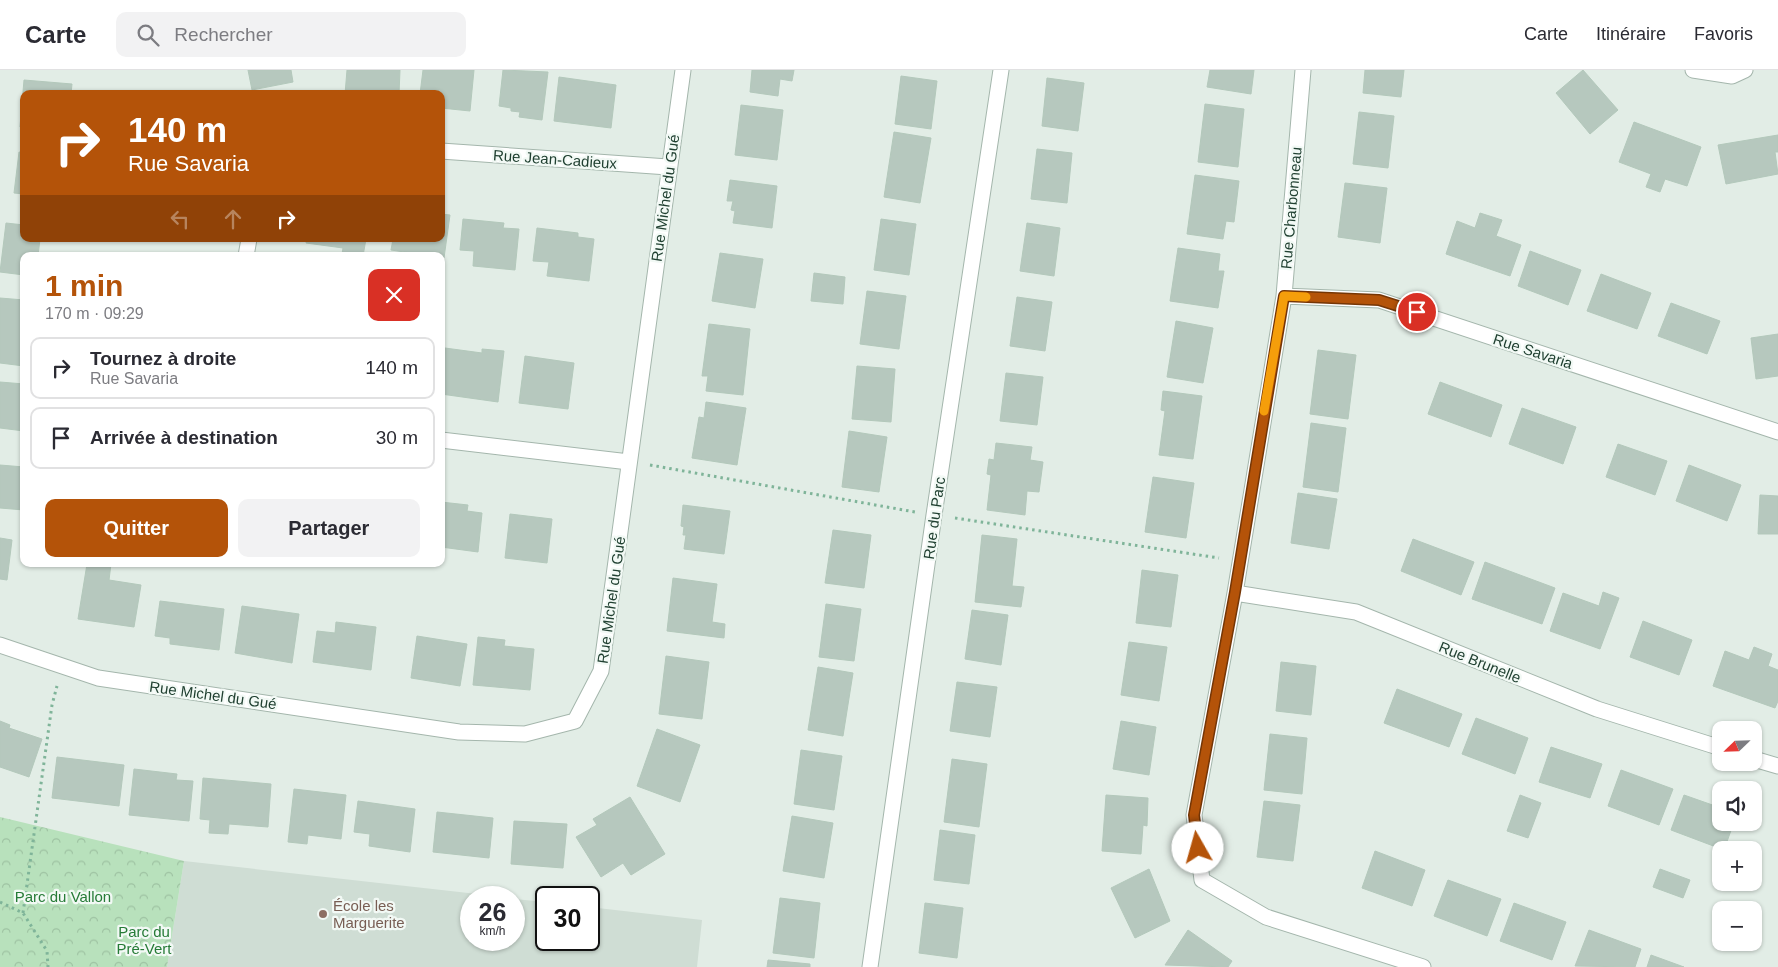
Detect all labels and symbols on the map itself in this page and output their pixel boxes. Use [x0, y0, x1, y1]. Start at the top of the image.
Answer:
street label: Rue Michel du Gué [648, 133, 682, 263]
street label: Rue Jean-Cadieux [492, 146, 618, 172]
street label: Rue Charbonneau [1277, 146, 1305, 270]
pin [1396, 291, 1438, 333]
street label: Rue Savaria [1491, 330, 1576, 372]
street label: Rue du Parc [920, 475, 948, 560]
street label: Rue Michel du Gué [594, 535, 628, 665]
street label: Rue Brunelle [1437, 638, 1523, 686]
street label: Rue Michel du Gué [148, 678, 278, 712]
north arrow [1712, 721, 1762, 771]
position arrow [1171, 821, 1223, 873]
speed limit sign: 30 [535, 886, 600, 951]
park label: Parc du Vallon [15, 888, 111, 905]
place label: École les Marguerite [333, 897, 405, 931]
marker: École les Marguerite [317, 908, 329, 920]
park label: Parc du Pré-Vert [116, 923, 172, 957]

